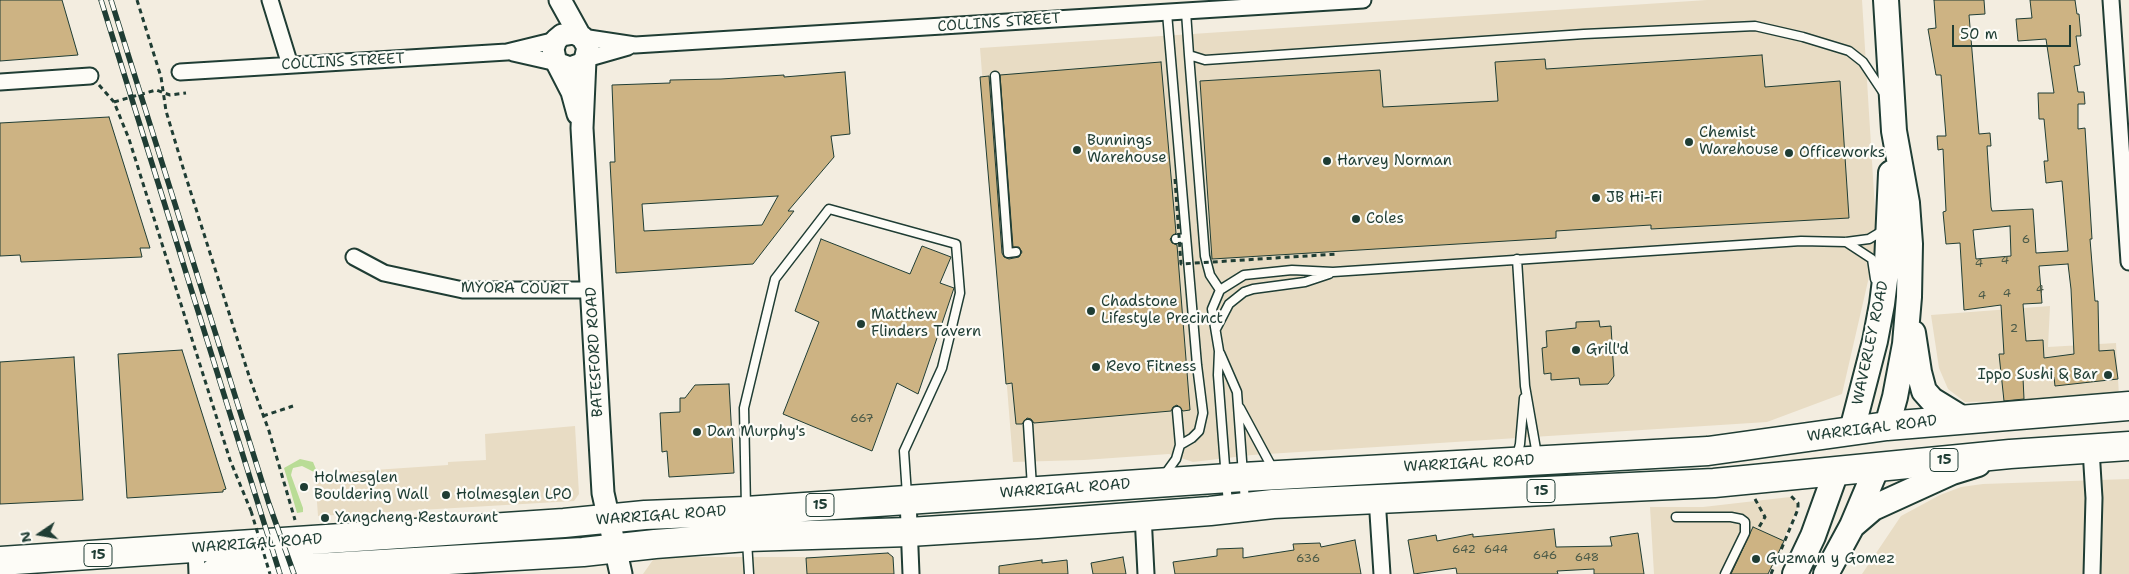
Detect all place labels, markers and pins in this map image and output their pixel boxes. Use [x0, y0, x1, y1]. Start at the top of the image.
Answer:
place label: Chemist Warehouse [1699, 124, 1779, 159]
place label: Bunnings Warehouse [1087, 132, 1167, 167]
marker: Chemist Warehouse [1683, 136, 1695, 148]
marker: Bunnings Warehouse [1071, 144, 1083, 156]
place label: Officeworks [1799, 144, 1885, 162]
marker: Officeworks [1783, 147, 1795, 159]
place label: Harvey Norman [1337, 152, 1452, 170]
marker: Harvey Norman [1321, 155, 1333, 167]
place label: JB Hi-Fi [1606, 189, 1662, 207]
marker: JB Hi-Fi [1590, 192, 1602, 204]
place label: Coles [1366, 210, 1404, 228]
marker: Coles [1350, 213, 1362, 225]
place label: Chadstone Lifestyle Precinct [1101, 293, 1223, 328]
marker: Chadstone Lifestyle Precinct [1085, 305, 1097, 317]
place label: Matthew Flinders Tavern [871, 306, 981, 341]
marker: Matthew Flinders Tavern [855, 318, 867, 330]
place label: Grill'd [1586, 341, 1629, 359]
marker: Grill'd [1570, 344, 1582, 356]
place label: Revo Fitness [1106, 358, 1197, 376]
marker: Revo Fitness [1090, 361, 1102, 373]
place label: Ippo Sushi & Bar [1978, 366, 2098, 384]
marker: Ippo Sushi & Bar [2102, 369, 2114, 381]
place label: Dan Murphy's [707, 423, 806, 441]
marker: Dan Murphy's [691, 426, 703, 438]
place label: Holmesglen Bouldering Wall [314, 469, 429, 504]
marker: Holmesglen Bouldering Wall [298, 481, 310, 493]
place label: Holmesglen LPO [456, 486, 572, 504]
marker: Holmesglen LPO [440, 489, 452, 501]
place label: Yangcheng Restaurant [335, 509, 498, 527]
marker: Yangcheng Restaurant [319, 512, 331, 524]
place label: Guzman y Gomez [1766, 550, 1895, 568]
marker: Guzman y Gomez [1750, 553, 1762, 565]

